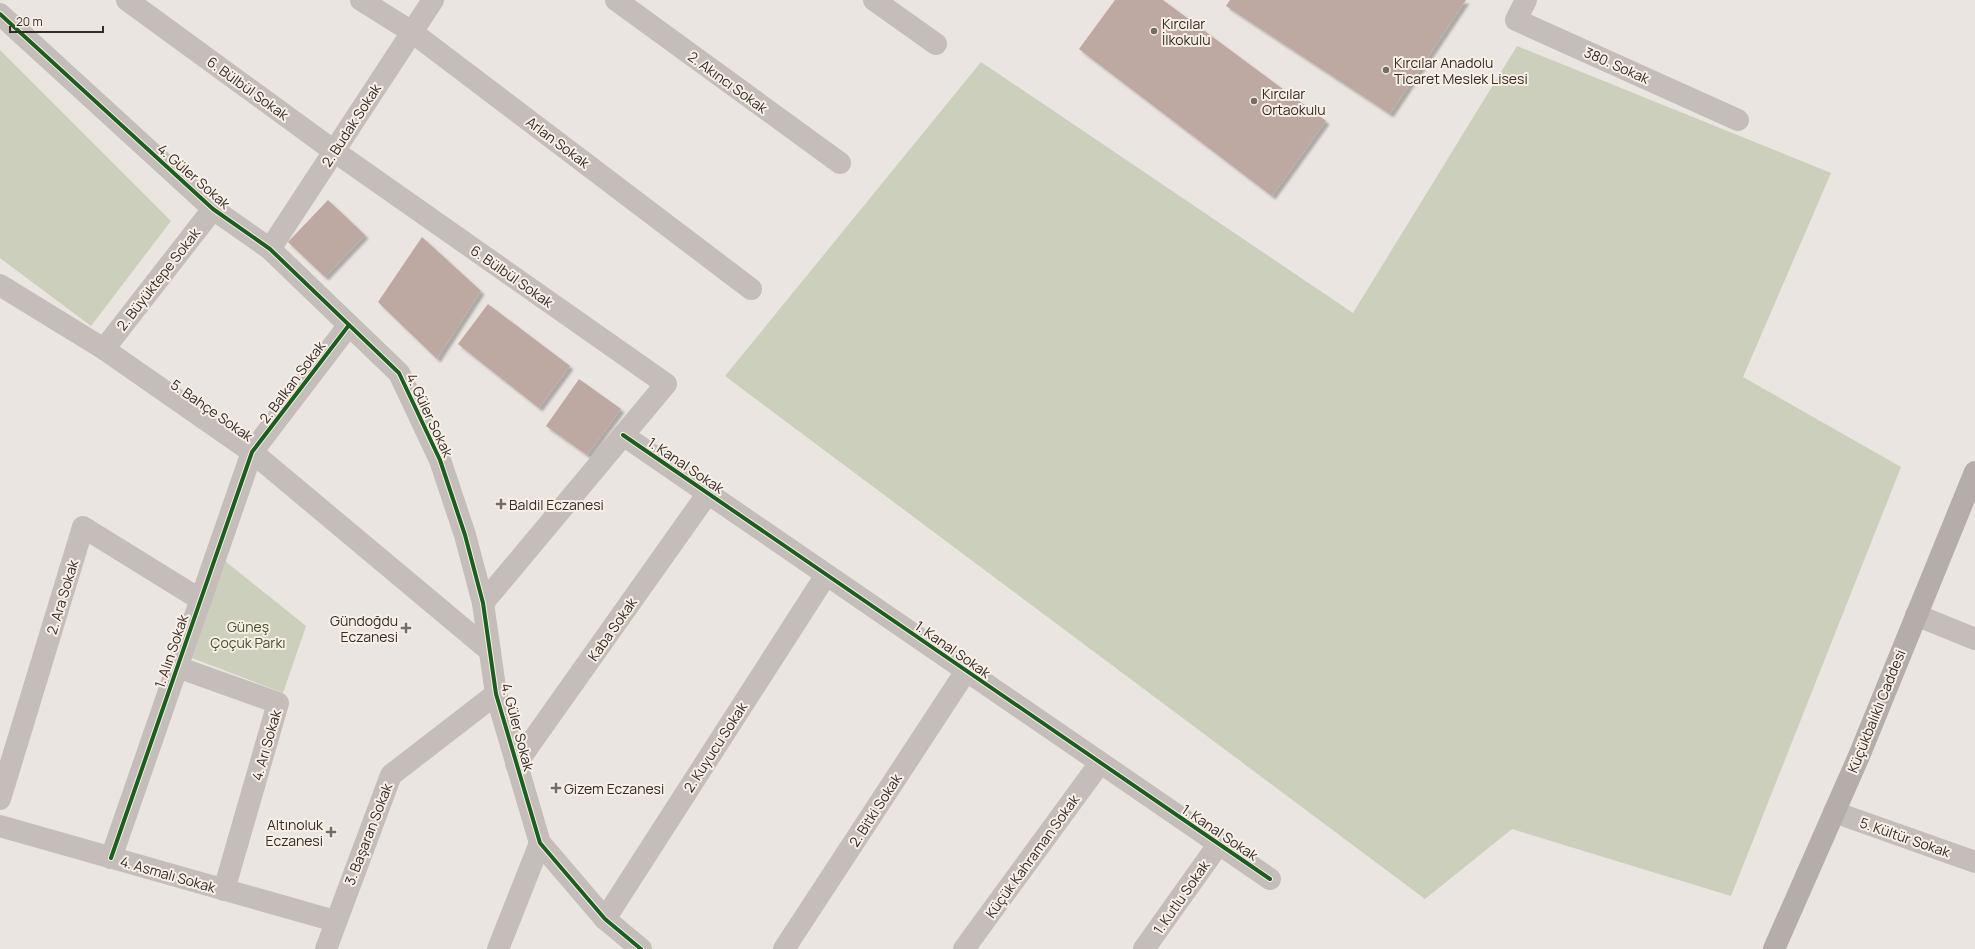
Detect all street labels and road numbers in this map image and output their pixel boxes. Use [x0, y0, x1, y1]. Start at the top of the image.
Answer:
street label: 380. Sokak [1581, 42, 1653, 88]
street label: 2. Akıncı Sokak [684, 47, 772, 118]
street label: 6. Bülbül Sokak [203, 52, 293, 125]
street label: 2. Budak Sokak [317, 79, 386, 170]
street label: Arlan Sokak [522, 112, 594, 173]
street label: 4. Güler Sokak [154, 139, 235, 214]
street label: 2. Büyüktepe Sokak [112, 223, 205, 334]
street label: 6. Bülbül Sokak [467, 241, 558, 312]
street label: 2. Balkan Sokak [255, 336, 330, 427]
street label: 4. Güler Sokak [402, 370, 458, 461]
street label: 5. Bahçe Sokak [167, 375, 258, 446]
street label: 1. Kanal Sokak [644, 432, 729, 498]
street label: 2. Ara Sokak [42, 556, 83, 637]
street label: Kaba Sokak [583, 593, 641, 665]
street label: 1. Alın Sokak [150, 611, 193, 690]
street label: 1. Kanal Sokak [911, 616, 995, 683]
street label: Küçükbalıklı Caddesi [1843, 647, 1909, 775]
street label: 4. Güler Sokak [497, 681, 539, 774]
street label: 2. Kuyucu Sokak [679, 697, 752, 796]
street label: 4. Arı Sokak [247, 706, 285, 783]
street label: 2. Bitki Sokak [844, 769, 906, 850]
street label: 3. Başaran Sokak [340, 779, 397, 888]
street label: Küçük Kahraman Sokak [981, 790, 1084, 922]
street label: 1. Kanal Sokak [1178, 799, 1263, 865]
street label: 5. Kültür Sokak [1857, 813, 1954, 862]
street label: 4. Asmalı Sokak [118, 851, 219, 897]
street label: 1. Kutlu Sokak [1149, 855, 1214, 938]

